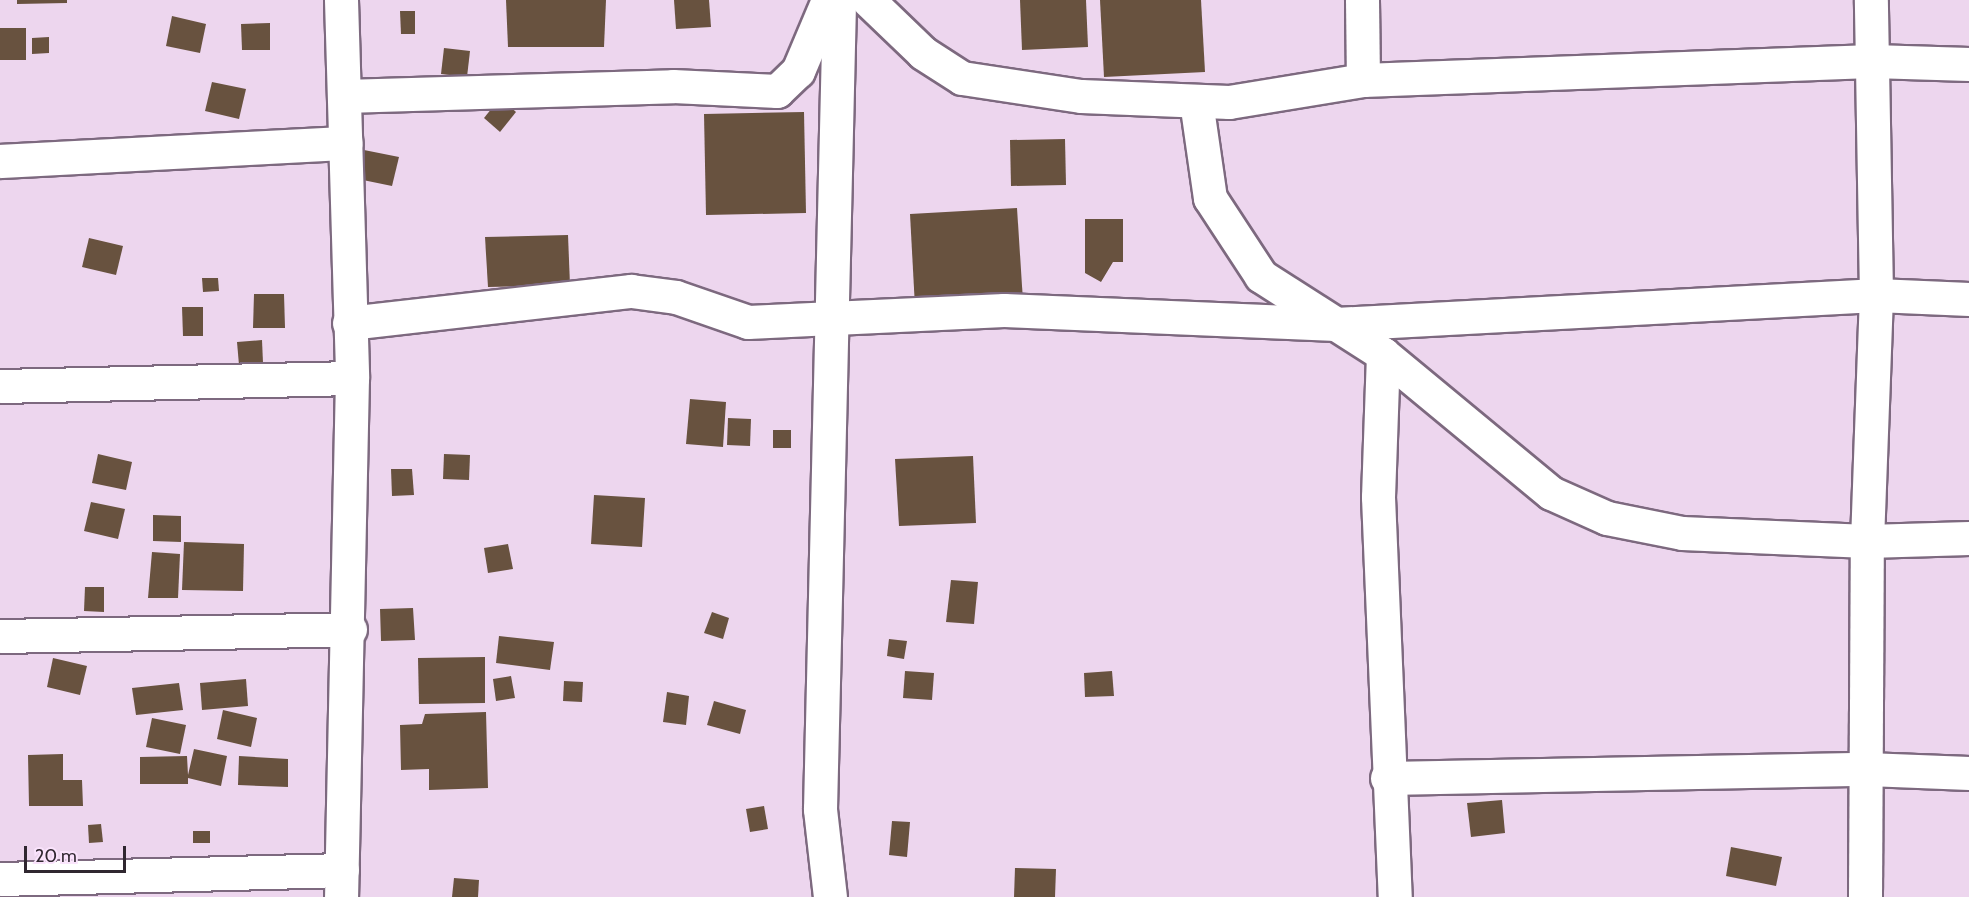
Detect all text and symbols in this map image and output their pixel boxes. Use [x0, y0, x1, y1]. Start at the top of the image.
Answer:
scale bar [27, 834, 129, 872]
text: 20 m [35, 845, 77, 867]

